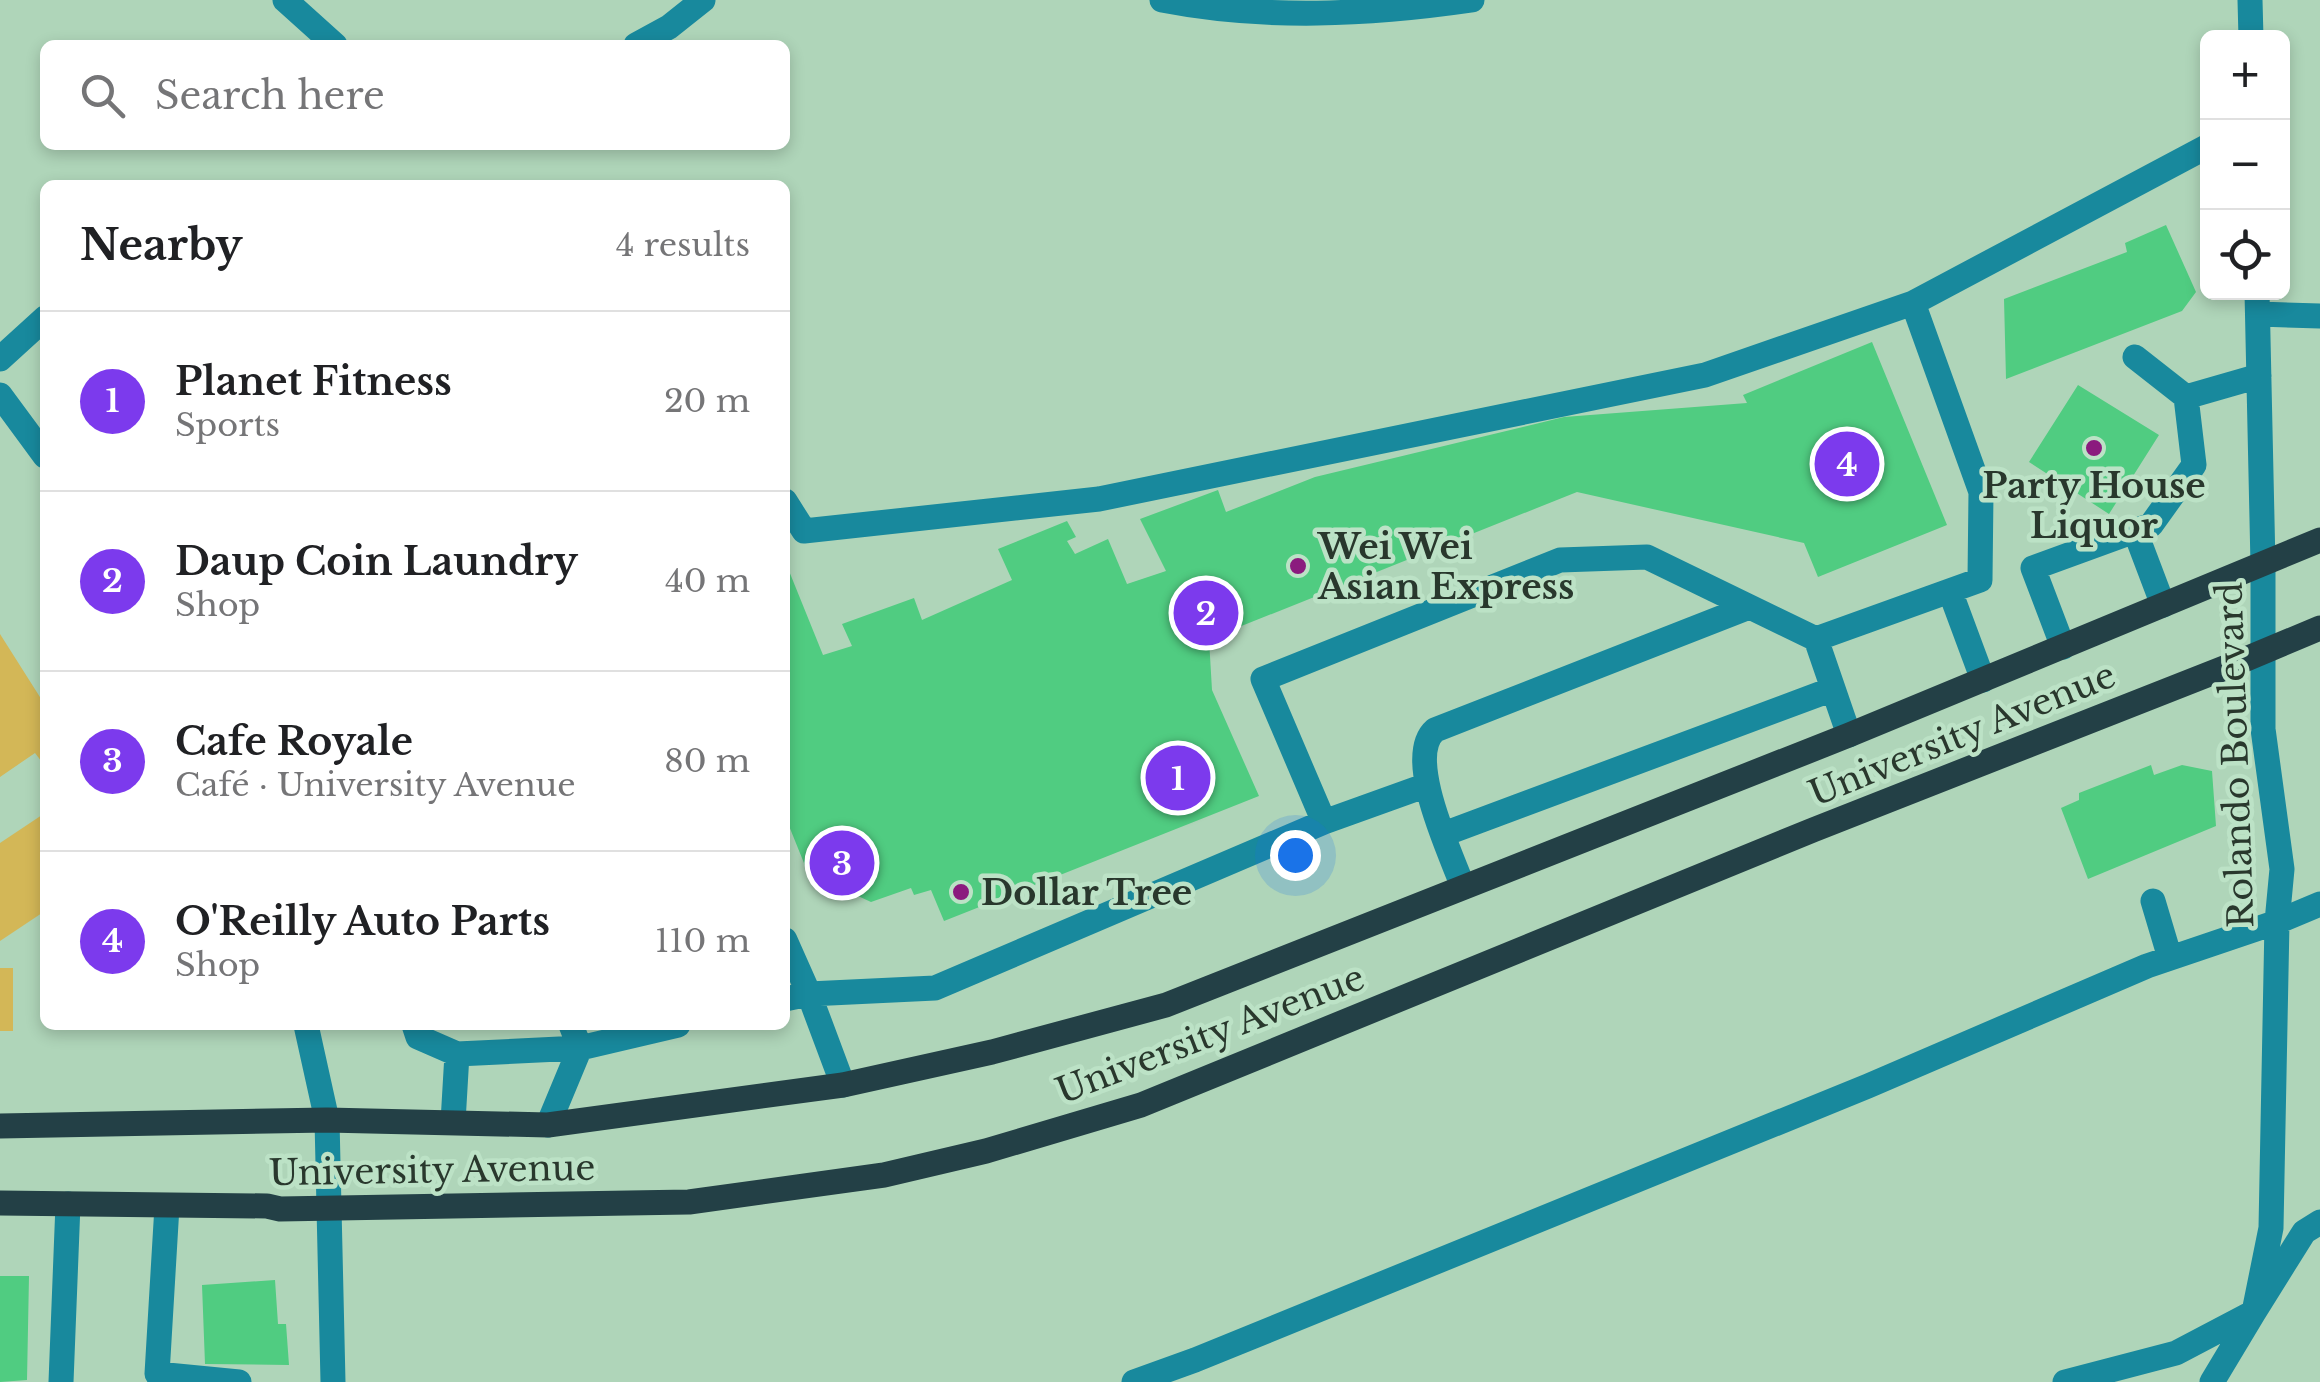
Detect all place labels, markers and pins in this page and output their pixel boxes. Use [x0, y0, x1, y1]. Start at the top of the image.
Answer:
pin: 4 [1814, 426, 1880, 502]
marker: Party House Liquor [2083, 437, 2105, 459]
place label: Party House Liquor [1982, 464, 2206, 547]
place label: Wei Wei Asian Express [1317, 525, 1574, 608]
marker: Wei Wei Asian Express [1287, 555, 1309, 577]
pin: 2 [1174, 576, 1238, 650]
pin: 1 [1146, 740, 1210, 816]
pin: 3 [810, 826, 874, 900]
place label: Dollar Tree [981, 871, 1192, 914]
marker: Dollar Tree [950, 881, 972, 903]

